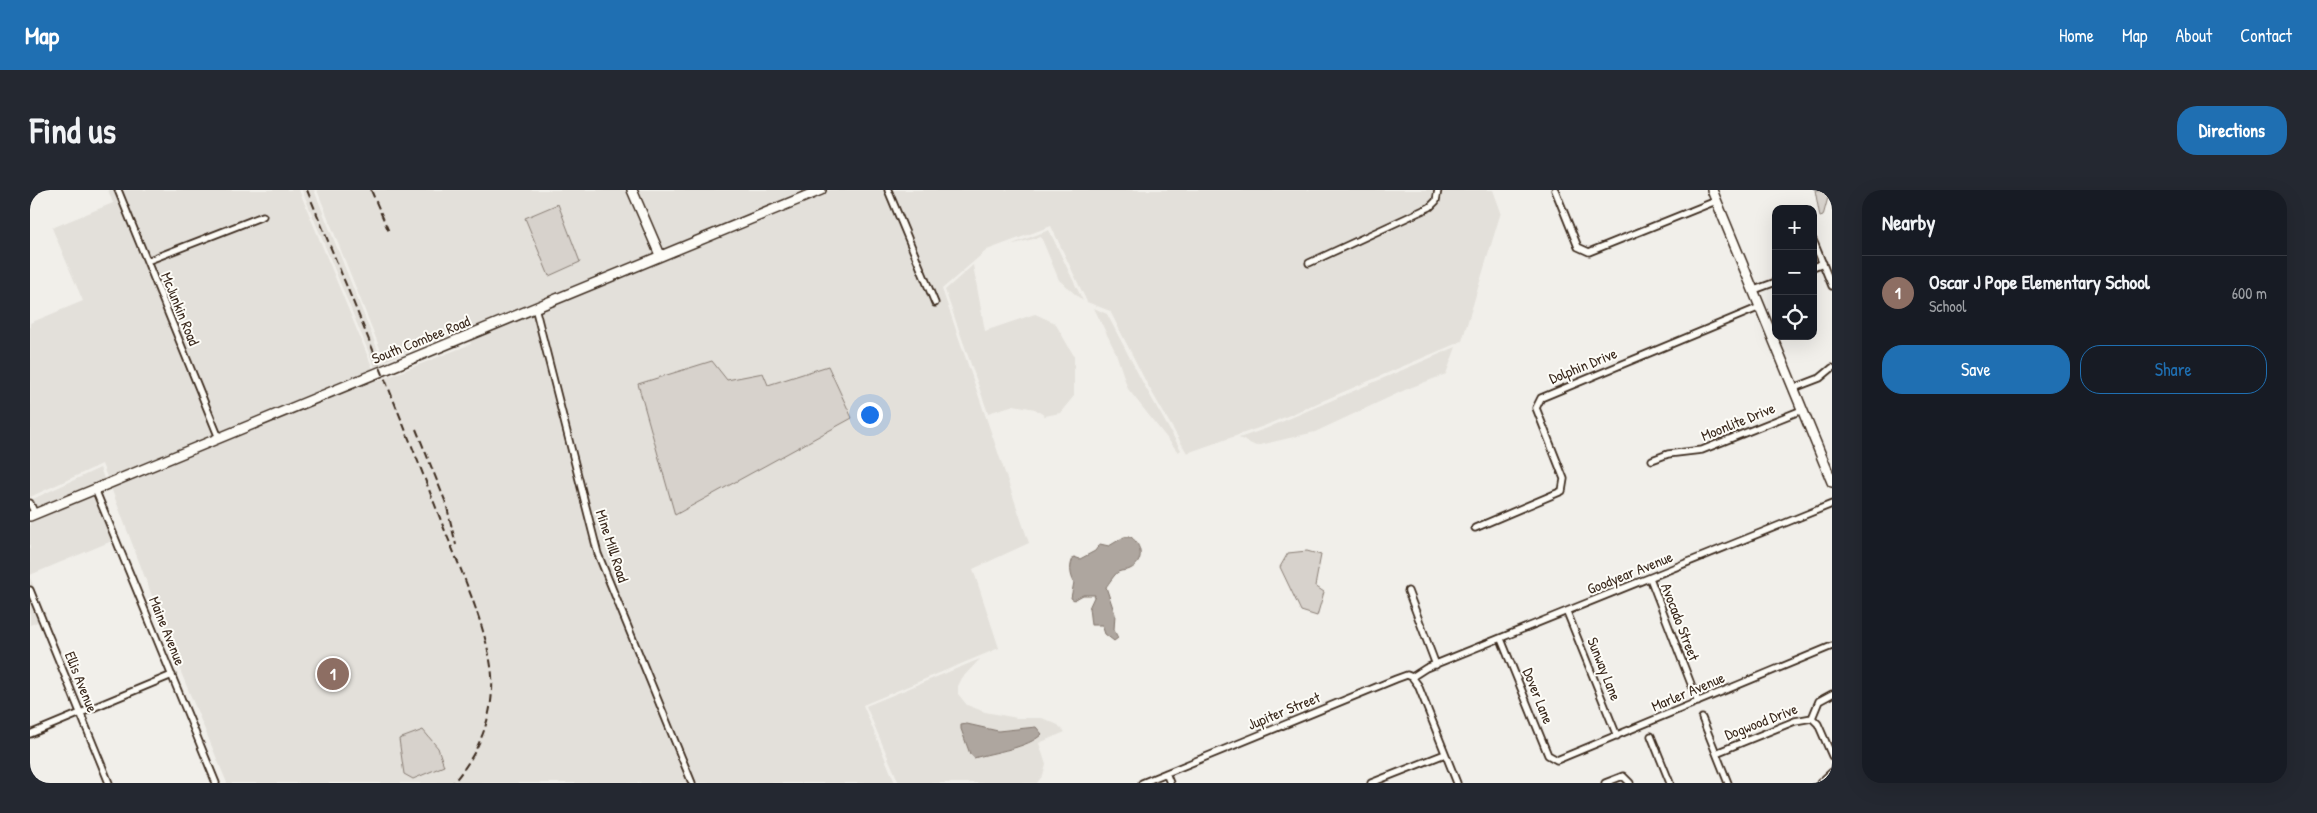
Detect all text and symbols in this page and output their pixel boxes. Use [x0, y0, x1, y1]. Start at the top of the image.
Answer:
text: Map [25, 19, 59, 51]
text: Home [2059, 23, 2094, 48]
text: Map [2122, 23, 2147, 48]
text: About [2175, 23, 2212, 48]
text: Contact [2240, 23, 2292, 48]
button: Directions [2177, 106, 2287, 155]
text: Find us [30, 107, 116, 154]
map controls [1772, 205, 1817, 340]
button: + [1772, 205, 1817, 250]
text: Nearby [1882, 208, 1935, 237]
button: − [1772, 250, 1817, 295]
street label: McJunkin Road [156, 269, 205, 349]
text: Oscar J Pope Elementary School [1929, 269, 2150, 295]
text: 1 [1895, 282, 1901, 304]
text: 600 m [2232, 282, 2267, 304]
button: locate [1772, 295, 1817, 340]
text: School [1929, 295, 1966, 317]
street label: South Combee Road [368, 310, 473, 369]
street label: Dolphin Drive [1546, 342, 1620, 389]
button: Save [1882, 345, 2070, 394]
button: Share [2080, 345, 2267, 394]
street label: Moonlite Drive [1698, 397, 1778, 446]
your location [857, 402, 883, 428]
street label: Mine Mill Road [591, 507, 634, 585]
street label: Goodyear Avenue [1584, 546, 1676, 599]
street label: Avocado Street [1656, 580, 1705, 664]
street label: Maine Avenue [144, 593, 191, 668]
street label: Sunway Lane [1582, 634, 1627, 704]
street label: Ellis Avenue [60, 648, 103, 715]
pin: 1 [317, 655, 349, 693]
street label: Dover Lane [1518, 665, 1559, 727]
street label: Marler Avenue [1648, 667, 1728, 716]
street label: Jupiter Street [1244, 686, 1324, 735]
street label: Dogwood Drive [1721, 698, 1800, 745]

